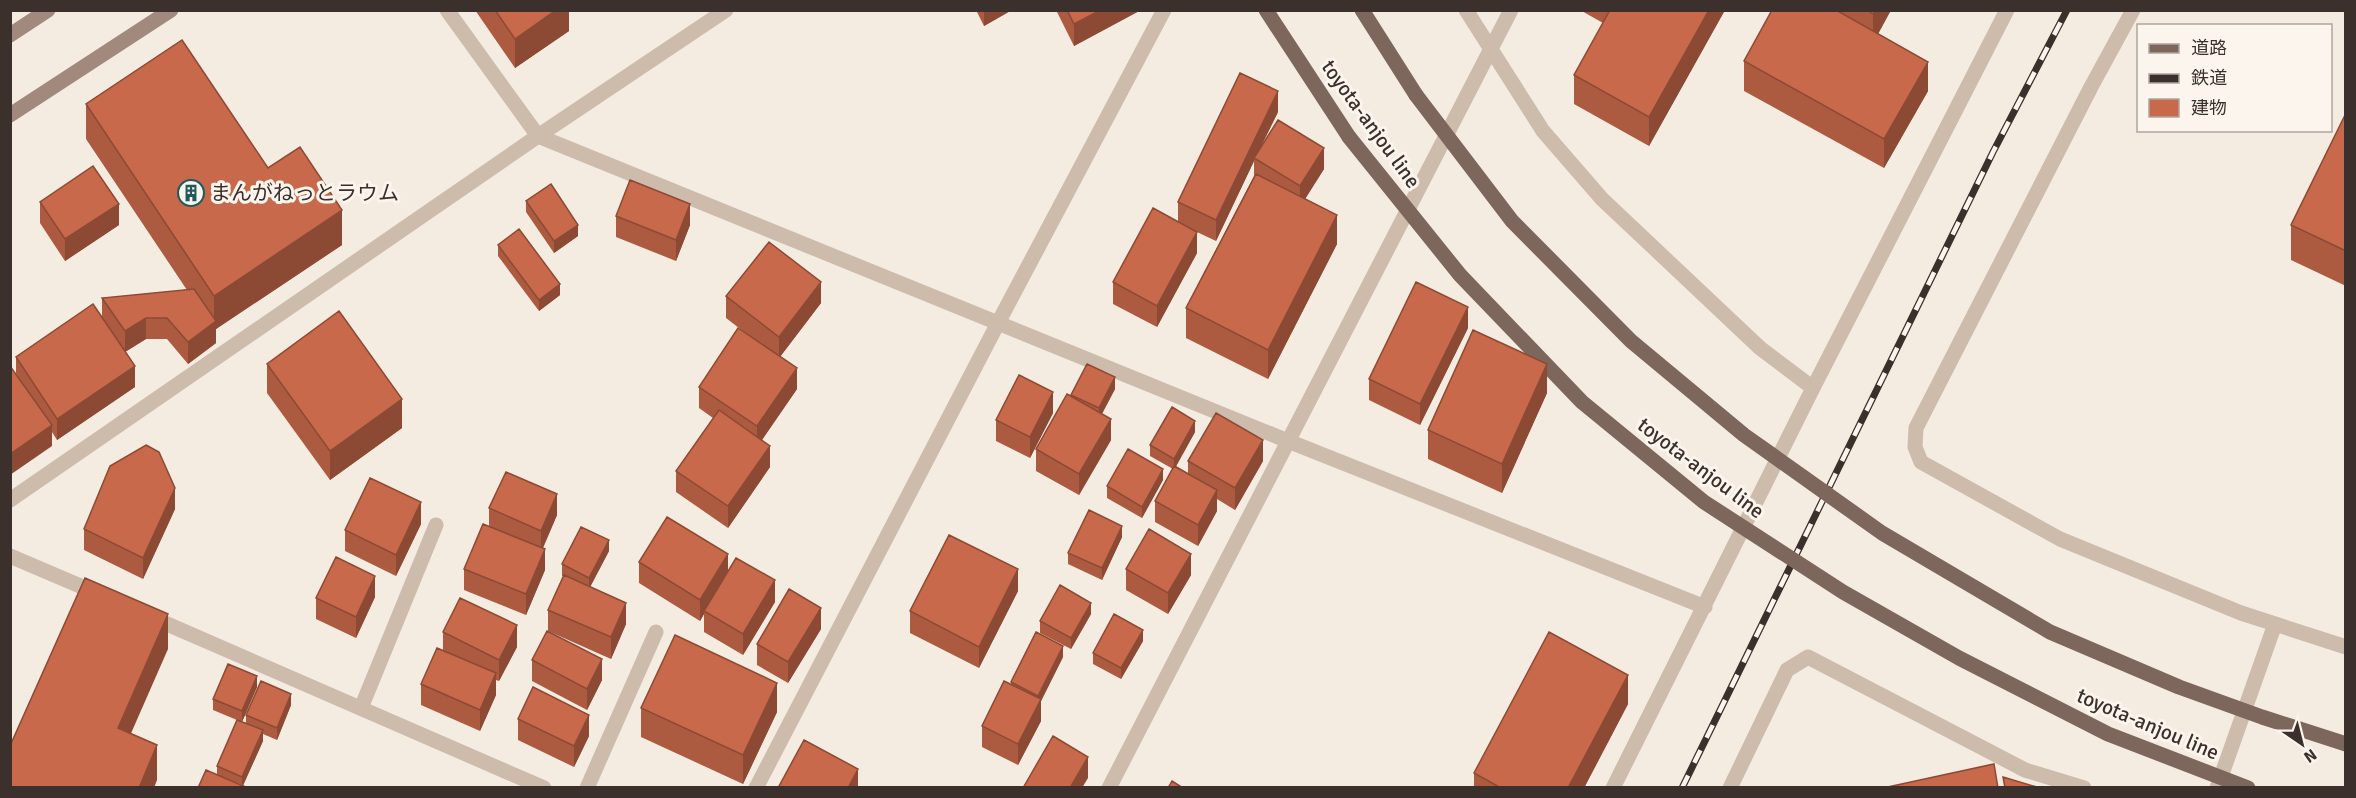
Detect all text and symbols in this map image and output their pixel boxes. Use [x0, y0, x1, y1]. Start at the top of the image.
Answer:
legend [2137, 24, 2332, 132]
text: 道路 [2191, 37, 2227, 59]
street label: toyota-anjou line [1316, 55, 1426, 193]
text: 鉄道 [2191, 67, 2227, 89]
text: 建物 [2191, 97, 2227, 119]
building icon: まんがねっとラウム [176, 178, 206, 208]
place label: まんがねっとラウム [210, 180, 399, 206]
street label: toyota-anjou line [1632, 412, 1770, 524]
street label: toyota-anjou line [2073, 682, 2223, 766]
north arrow [2272, 714, 2332, 774]
text: N [2300, 744, 2320, 767]

